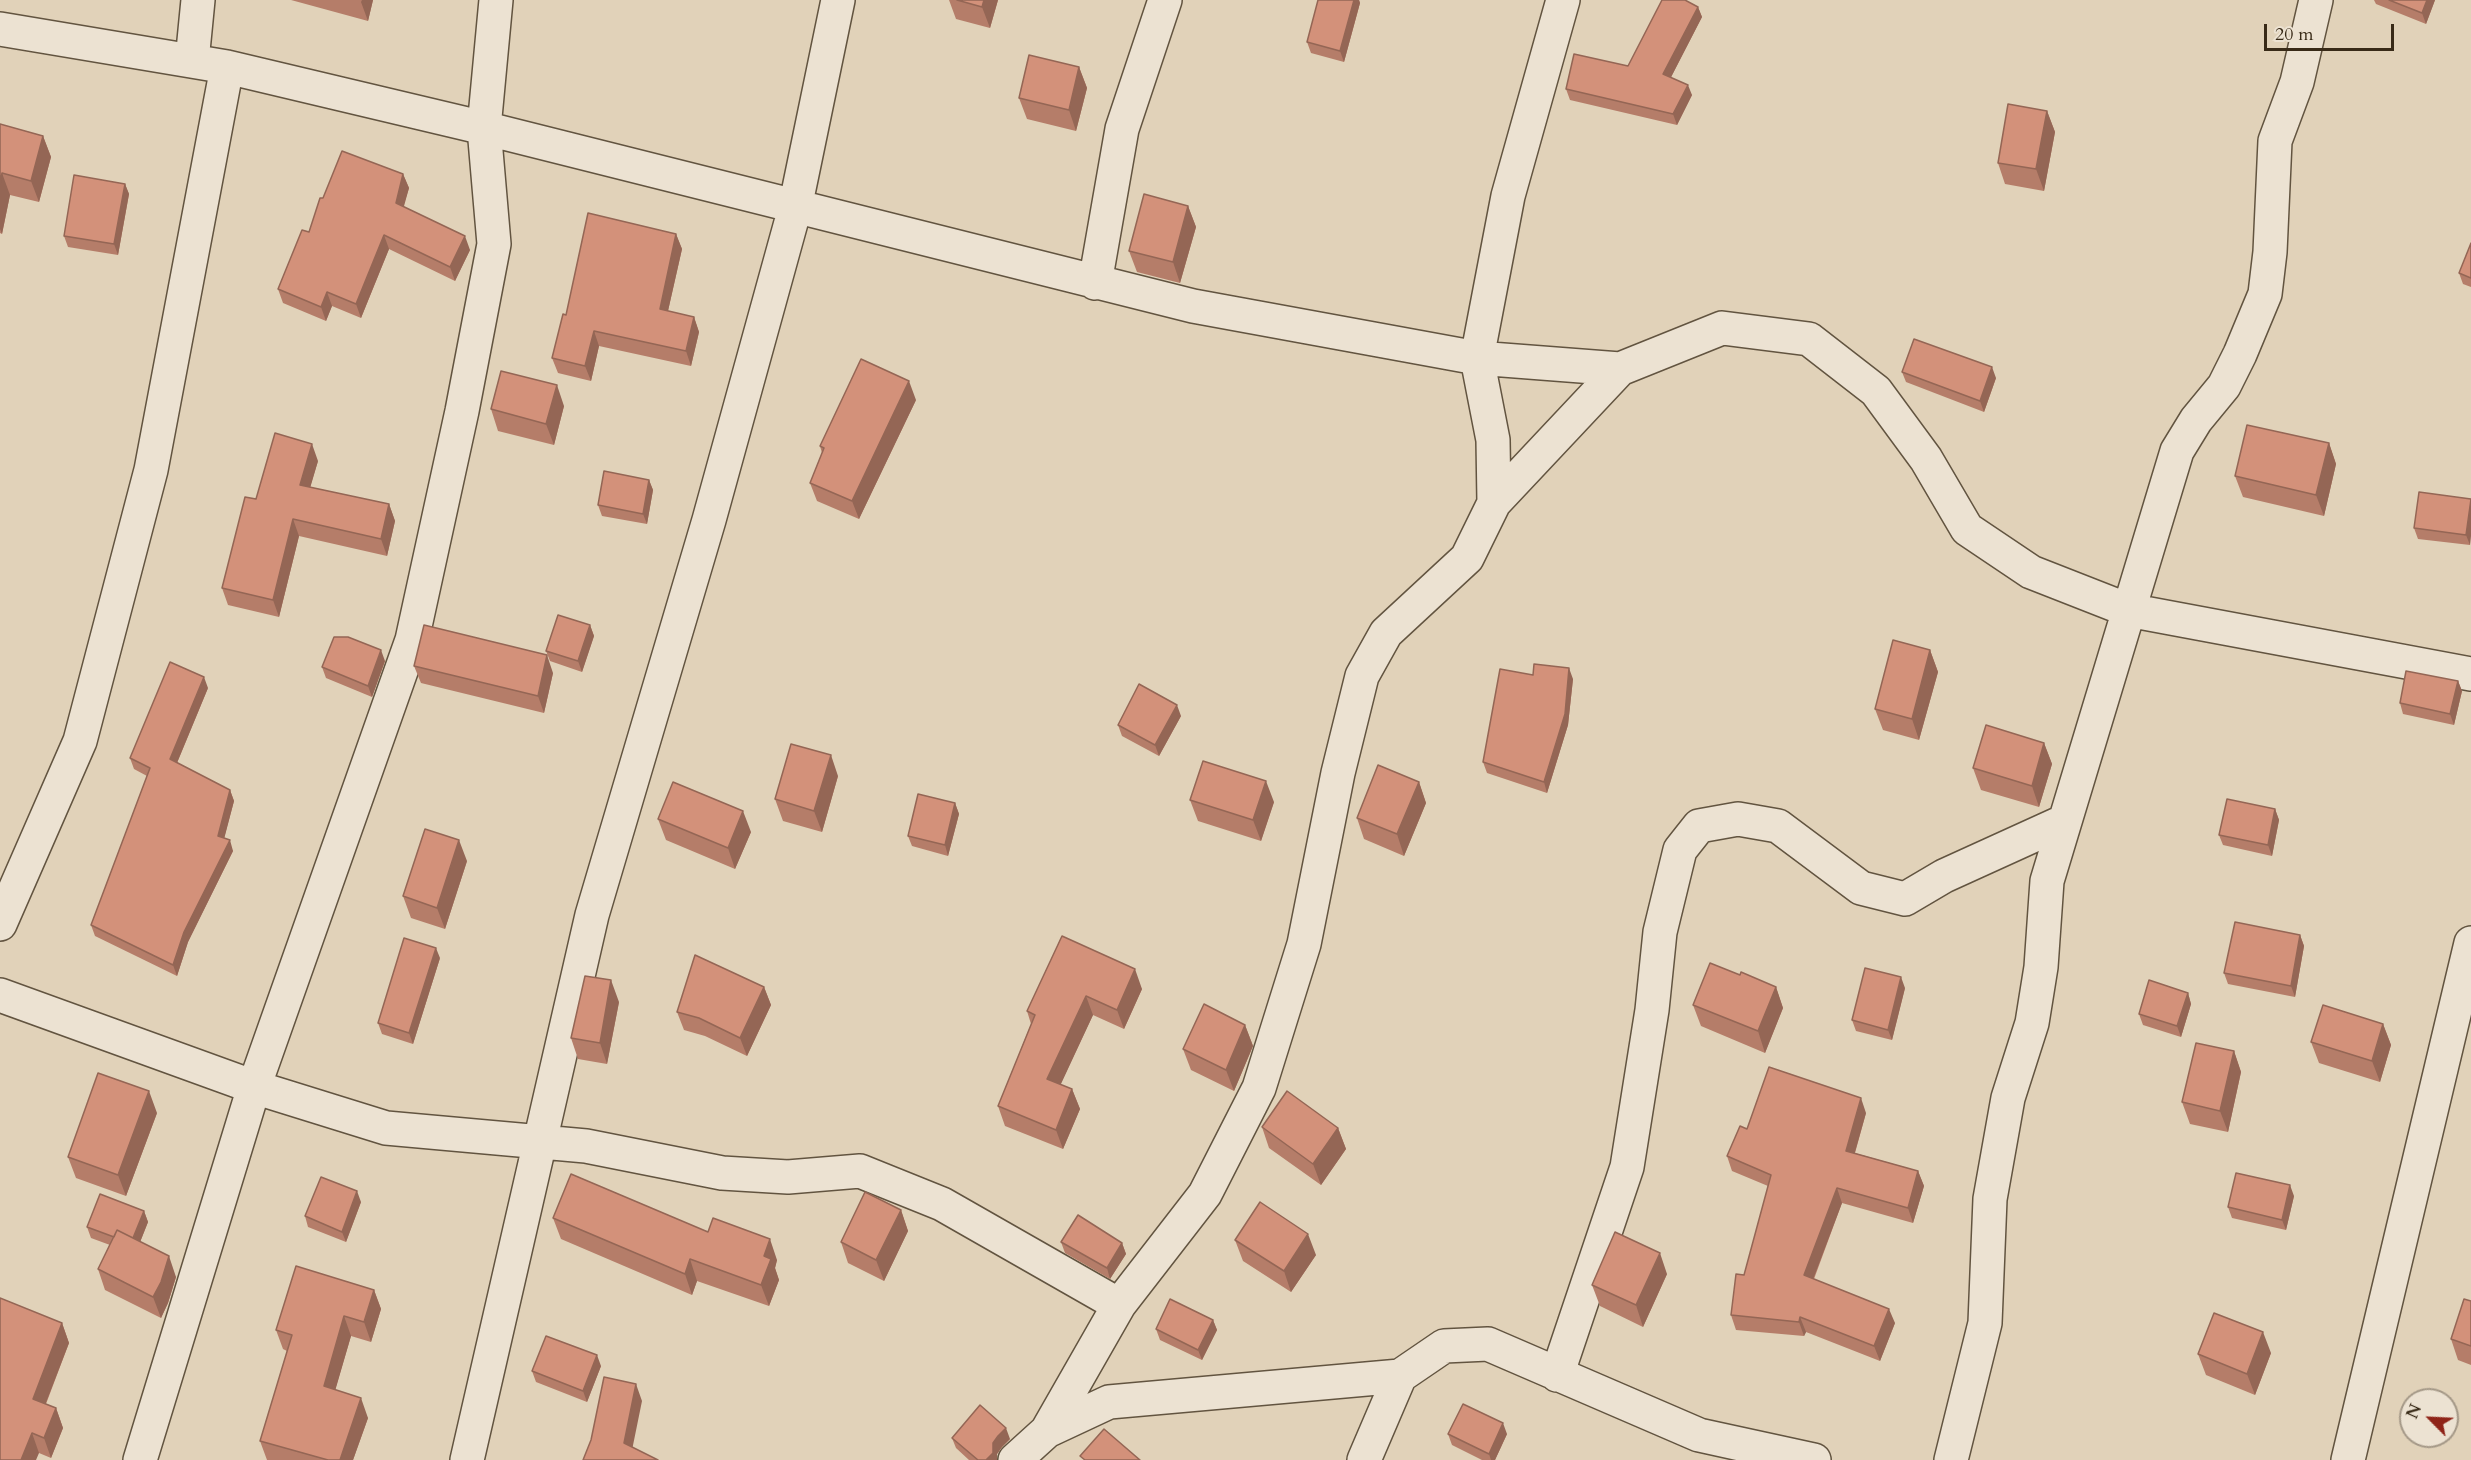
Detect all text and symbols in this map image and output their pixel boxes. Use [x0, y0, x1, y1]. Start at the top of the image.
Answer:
scale bar [2267, 12, 2398, 50]
text: 20 m [2275, 22, 2314, 47]
north arrow [2399, 1388, 2459, 1448]
text: N [2402, 1401, 2427, 1422]

